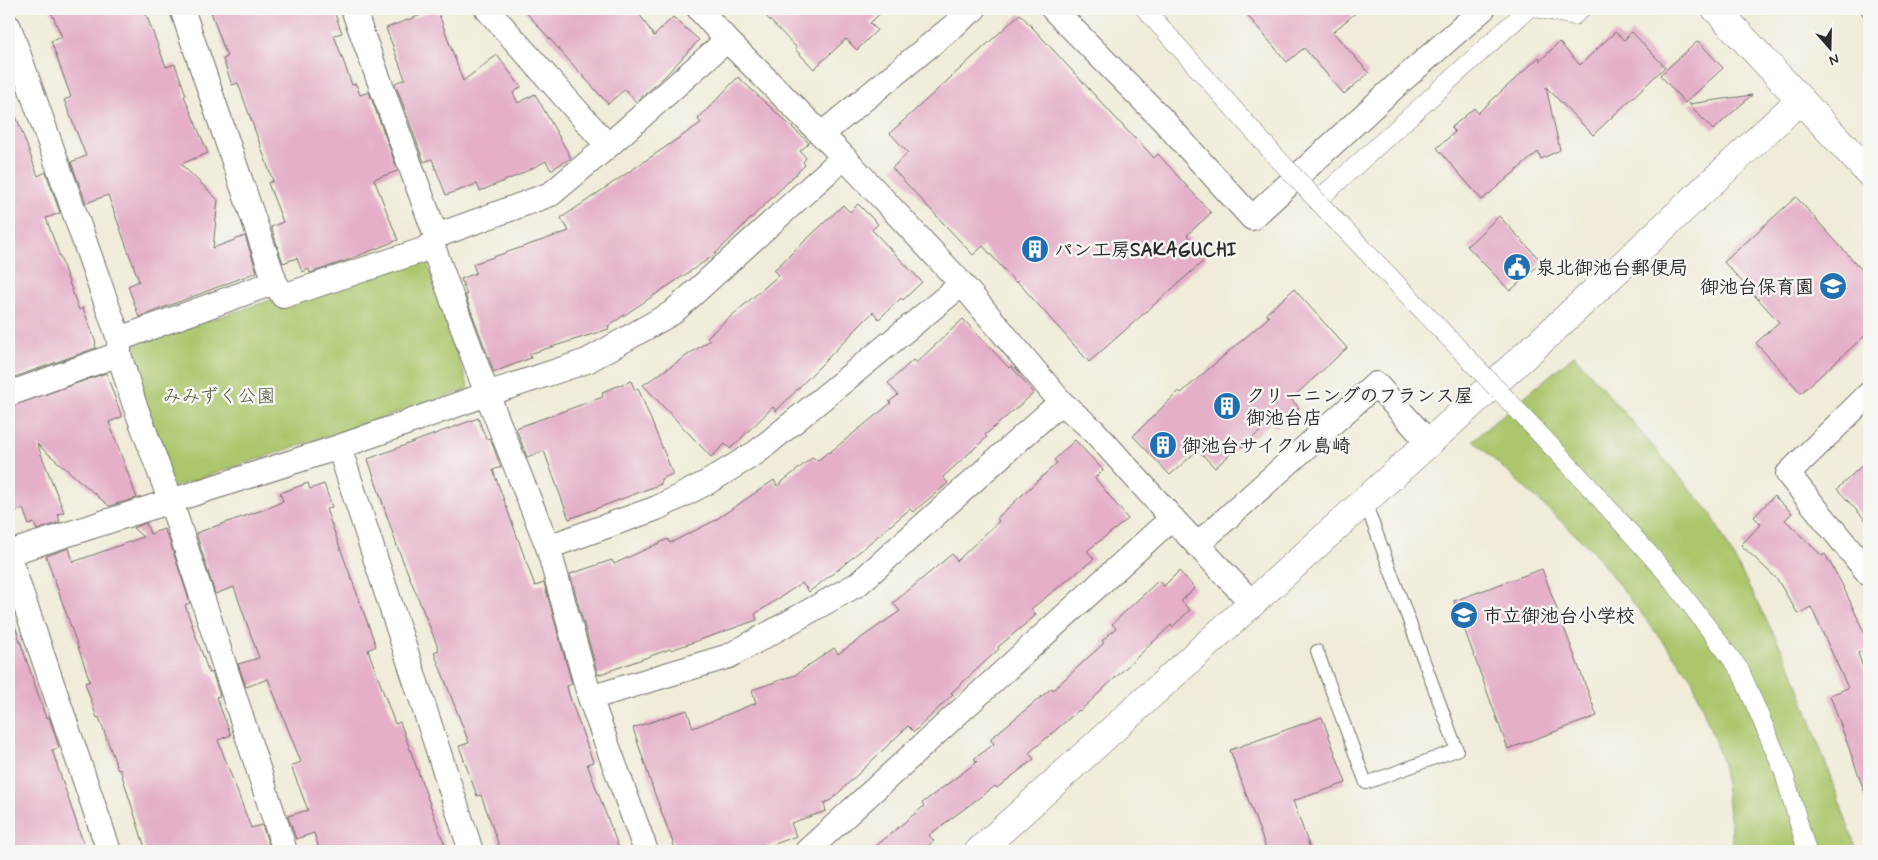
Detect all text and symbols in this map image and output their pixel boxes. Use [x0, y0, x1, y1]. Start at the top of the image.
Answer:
north arrow [1806, 22, 1856, 72]
text: N [1827, 49, 1842, 69]
building icon: パン工房SAKAGUCHI [1020, 234, 1050, 264]
place label: パン工房SAKAGUCHI [1054, 238, 1237, 263]
public building icon: 泉北御池台郵便局 [1502, 252, 1532, 282]
place label: 泉北御池台郵便局 [1536, 256, 1688, 281]
school or university icon: 御池台保育園 [1818, 271, 1848, 301]
place label: 御池台保育園 [1700, 275, 1814, 300]
park label: みみずく公園 [163, 384, 275, 409]
place label: クリーニングのフランス屋 御池台店 [1246, 384, 1474, 431]
building icon: クリーニングのフランス屋 御池台店 [1212, 391, 1242, 421]
building icon: 御池台サイクル島崎 [1148, 430, 1178, 460]
place label: 御池台サイクル島崎 [1182, 434, 1351, 459]
school or university icon: 市立御池台小学校 [1449, 600, 1479, 630]
place label: 市立御池台小学校 [1483, 604, 1635, 629]

